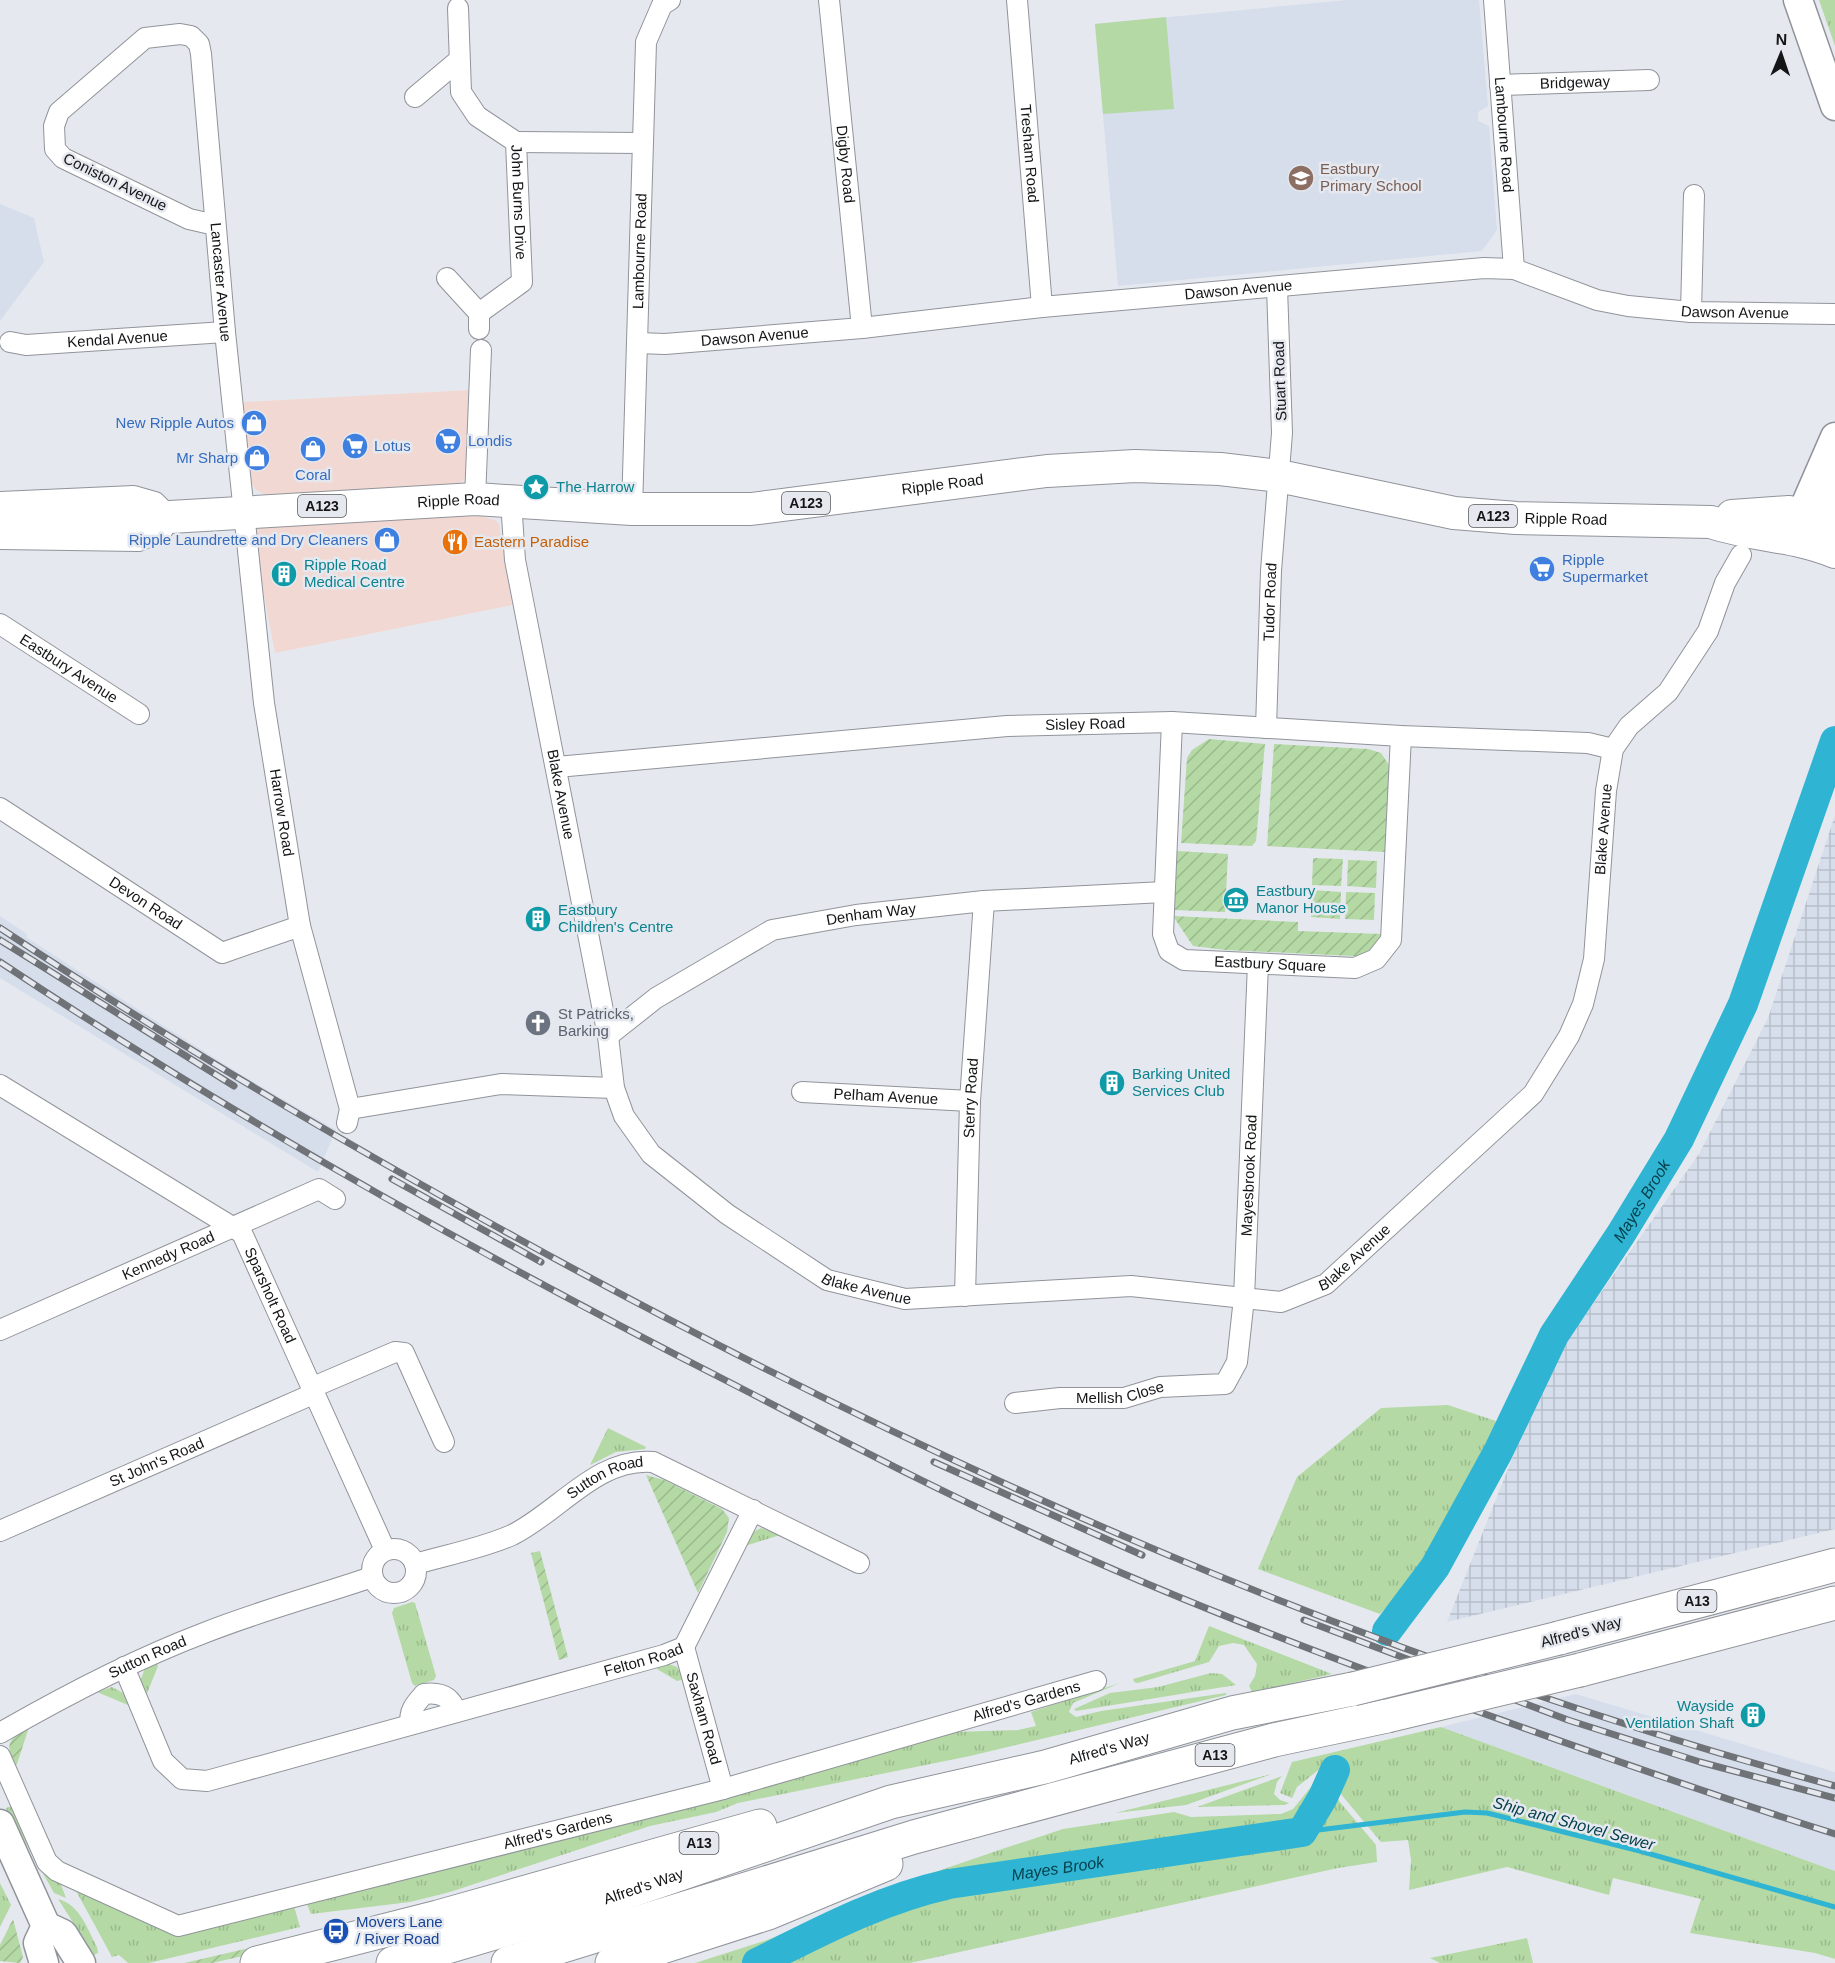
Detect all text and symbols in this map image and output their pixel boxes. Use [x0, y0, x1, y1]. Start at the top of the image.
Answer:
north arrow [1751, 24, 1811, 84]
text: N [1775, 31, 1788, 48]
street label: Bridgeway [1540, 72, 1611, 92]
street label: Lambourne Road [1492, 76, 1517, 193]
street label: Tresham Road [1018, 104, 1042, 203]
street label: Digby Road [834, 124, 858, 204]
street label: John Burns Drive [508, 144, 530, 260]
street label: Coniston Avenue [61, 149, 170, 214]
place label: Eastbury Primary School [1320, 160, 1422, 194]
school or university icon: Eastbury Primary School [1286, 163, 1316, 193]
street label: Lambourne Road [629, 193, 649, 309]
street label: Lancaster Avenue [208, 222, 235, 343]
street label: Dawson Avenue [1184, 276, 1293, 302]
street label: Dawson Avenue [1680, 302, 1789, 321]
street label: Dawson Avenue [700, 323, 809, 349]
street label: Kendal Avenue [67, 327, 168, 350]
street label: Stuart Road [1270, 341, 1289, 421]
shop icon: New Ripple Autos [239, 408, 269, 438]
place label: New Ripple Autos [116, 414, 234, 431]
supermarket icon: Londis [433, 426, 463, 456]
supermarket icon: Lotus [340, 431, 370, 461]
place label: Londis [468, 432, 512, 449]
shop icon: Coral [298, 434, 328, 464]
place label: Lotus [374, 437, 411, 454]
shop icon: Mr Sharp [242, 443, 272, 473]
place label: Mr Sharp [176, 449, 238, 466]
place label: Coral [295, 466, 331, 483]
street label: Ripple Road [900, 470, 985, 498]
place icon: The Harrow [521, 472, 551, 502]
place label: The Harrow [556, 478, 635, 495]
street label: Ripple Road [417, 490, 500, 510]
road number: A123 [782, 492, 830, 514]
road number: A123 [298, 495, 346, 517]
road number: A123 [1469, 505, 1517, 527]
street label: Ripple Road [1525, 509, 1607, 528]
shop icon: Ripple Laundrette and Dry Cleaners [372, 525, 402, 555]
restaurant icon: Eastern Paradise [440, 527, 470, 557]
place label: Ripple Laundrette and Dry Cleaners [129, 531, 368, 548]
place label: Eastern Paradise [474, 533, 589, 550]
place label: Ripple Supermarket [1562, 551, 1649, 585]
supermarket icon: Ripple Supermarket [1527, 554, 1557, 584]
place label: Ripple Road Medical Centre [304, 556, 405, 590]
building icon: Ripple Road Medical Centre [269, 559, 299, 589]
street label: Tudor Road [1260, 562, 1280, 642]
street label: Eastbury Avenue [17, 630, 121, 706]
street label: Sisley Road [1045, 714, 1125, 733]
street label: Blake Avenue [544, 748, 578, 841]
street label: Harrow Road [267, 767, 298, 857]
street label: Blake Avenue [1591, 782, 1615, 875]
street label: Devon Road [106, 873, 186, 933]
place label: Eastbury Manor House [1256, 882, 1346, 916]
museum icon: Eastbury Manor House [1221, 885, 1251, 915]
street label: Denham Way [825, 899, 917, 928]
place label: Eastbury Children's Centre [558, 901, 673, 935]
building icon: Eastbury Children's Centre [523, 904, 553, 934]
street label: Eastbury Square [1214, 952, 1326, 975]
place label: St Patricks, Barking [558, 1005, 634, 1039]
church icon: St Patricks, Barking [523, 1008, 553, 1038]
street label: Sterry Road [960, 1058, 981, 1138]
place label: Barking United Services Club [1132, 1065, 1230, 1099]
building icon: Barking United Services Club [1097, 1068, 1127, 1098]
street label: Pelham Avenue [833, 1085, 939, 1107]
street label: Mayesbrook Road [1238, 1114, 1260, 1237]
water label: Mayes Brook [1610, 1156, 1674, 1245]
street label: Blake Avenue [1316, 1220, 1394, 1294]
street label: Kennedy Road [119, 1227, 217, 1283]
street label: Sparsholt Road [242, 1244, 300, 1346]
street label: Blake Avenue [818, 1270, 911, 1307]
street label: Mellish Close [1076, 1377, 1166, 1406]
street label: St John's Road [107, 1434, 206, 1490]
street label: Sutton Road [563, 1453, 644, 1502]
road number: A13 [1678, 1590, 1716, 1612]
street label: Alfred's Way [1539, 1612, 1624, 1650]
street label: Sutton Road [106, 1632, 189, 1681]
street label: Felton Road [602, 1639, 685, 1679]
street label: Saxham Road [683, 1670, 725, 1766]
street label: Alfred's Gardens [970, 1677, 1082, 1724]
place label: Wayside Ventilation Shaft [1626, 1697, 1735, 1731]
building icon: Wayside Ventilation Shaft [1738, 1700, 1768, 1730]
street label: Alfred's Way [1067, 1728, 1152, 1768]
road number: A13 [1196, 1744, 1234, 1766]
water label: Ship and Shovel Sewer [1491, 1794, 1657, 1853]
street label: Alfred's Gardens [502, 1808, 614, 1852]
road number: A13 [680, 1832, 718, 1854]
water label: Mayes Brook [1010, 1853, 1106, 1884]
street label: Alfred's Way [601, 1864, 686, 1907]
place label: Movers Lane / River Road [356, 1913, 443, 1947]
bus stop icon: Movers Lane / River Road [321, 1916, 351, 1946]

